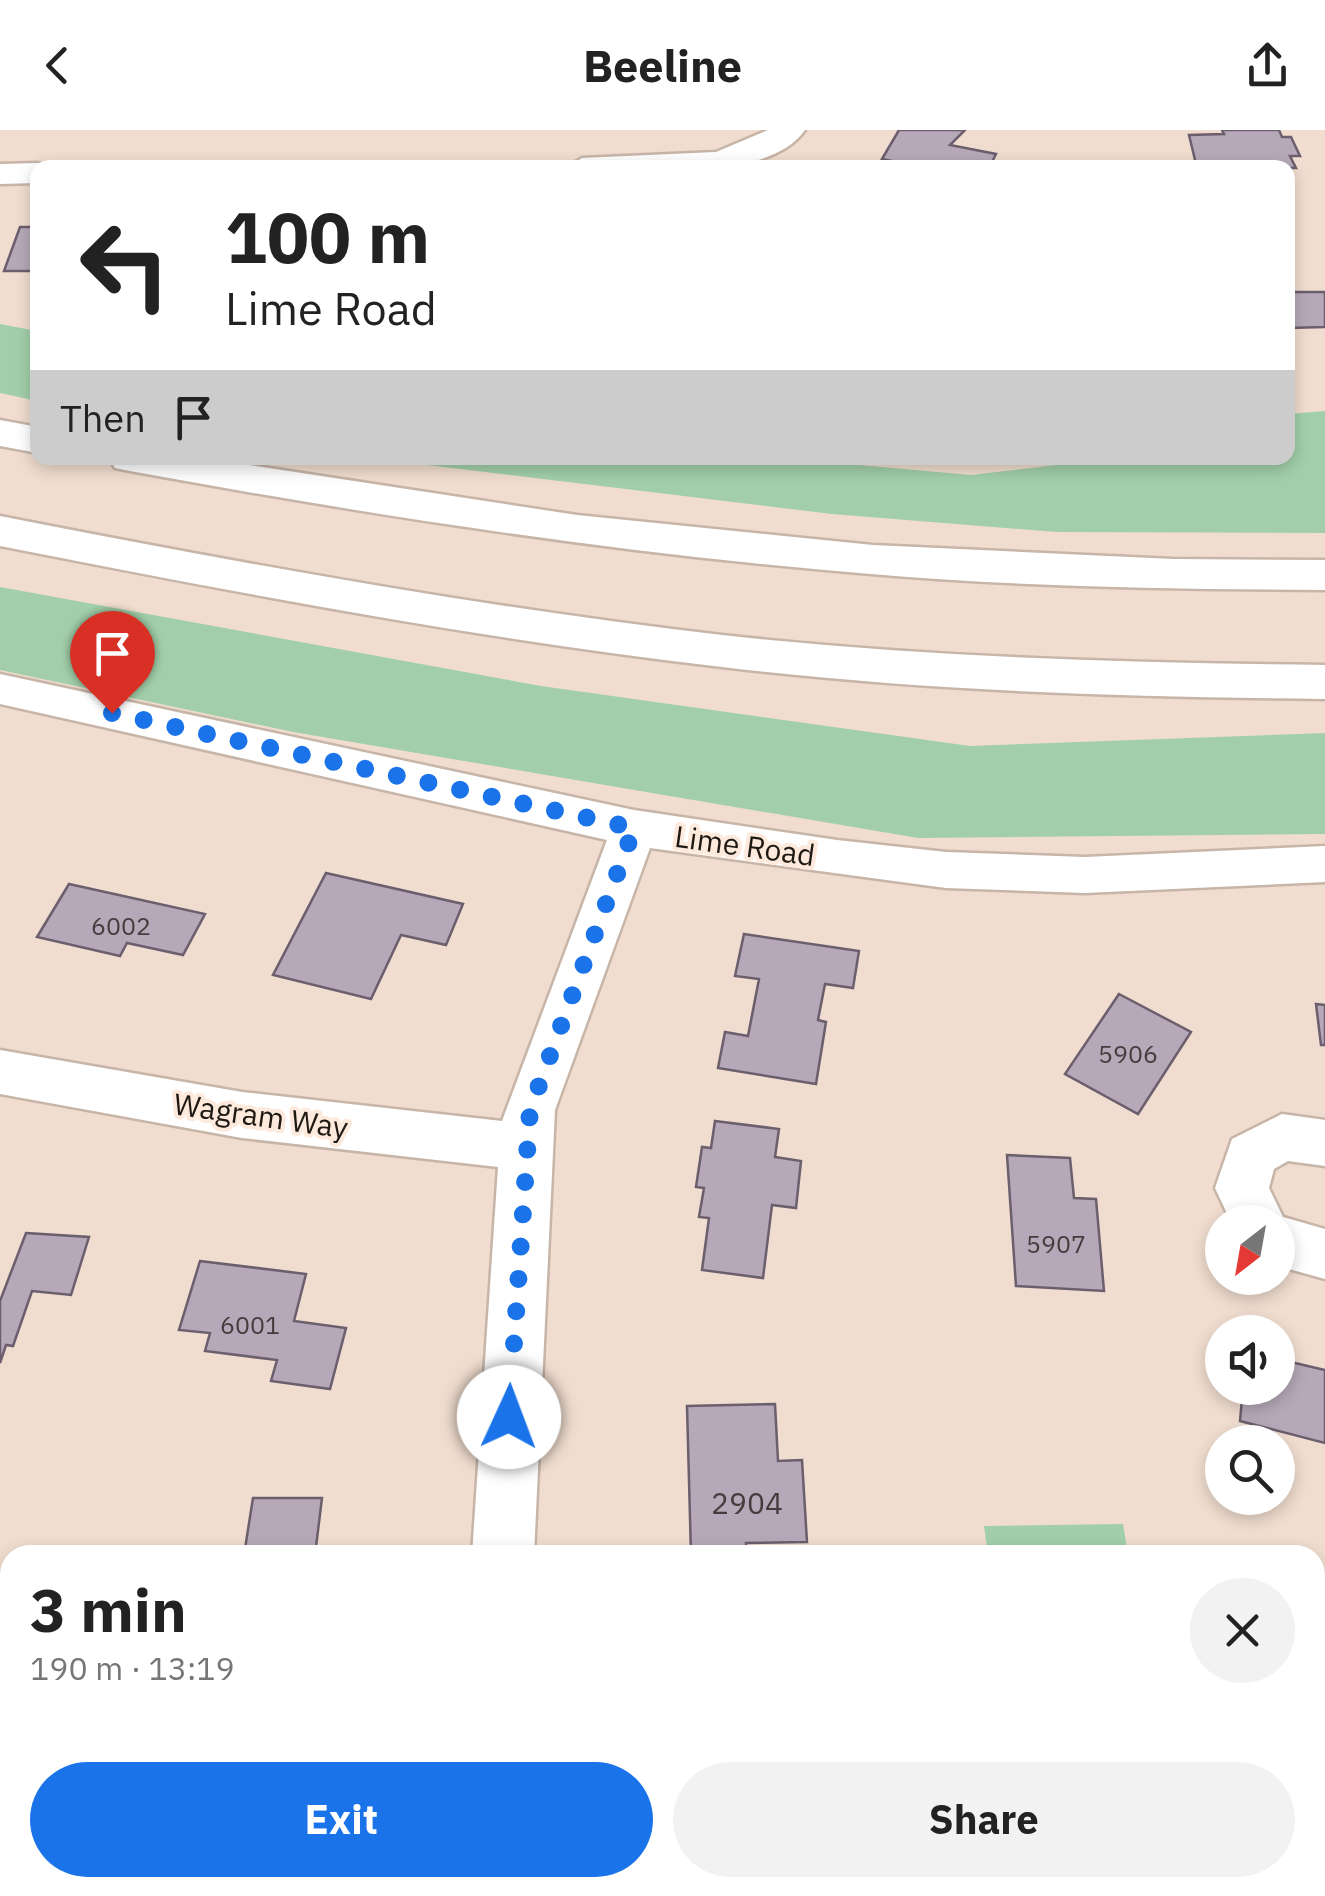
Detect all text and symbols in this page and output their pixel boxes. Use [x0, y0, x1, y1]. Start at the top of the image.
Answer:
text: Beeline [583, 36, 742, 94]
icon: back [30, 38, 85, 93]
icon: share [1240, 38, 1295, 93]
text: 100 m [225, 191, 430, 282]
icon: left [60, 200, 190, 330]
text: Lime Road [225, 279, 437, 337]
icon: arrive [166, 390, 221, 445]
text: Then [60, 393, 146, 442]
pin [70, 611, 155, 714]
icon: arrive [85, 626, 140, 681]
street label: Lime Road [672, 816, 818, 874]
house number: 6002 [91, 909, 151, 942]
house number: 5906 [1098, 1037, 1158, 1070]
street label: Wagram Way [171, 1083, 351, 1147]
north arrow [1205, 1205, 1295, 1295]
map controls [1205, 1205, 1295, 1515]
house number: 5907 [1026, 1227, 1086, 1260]
house number: 6001 [220, 1308, 280, 1341]
button: sound [1205, 1315, 1295, 1405]
position arrow [457, 1365, 561, 1469]
button: search [1205, 1425, 1295, 1515]
house number: 2904 [711, 1483, 783, 1522]
text: 3 min [30, 1570, 187, 1649]
button: close [1190, 1578, 1295, 1683]
text: 190 m · 13:19 [30, 1647, 235, 1689]
button: Exit [30, 1762, 653, 1877]
button: Share [673, 1762, 1295, 1877]

